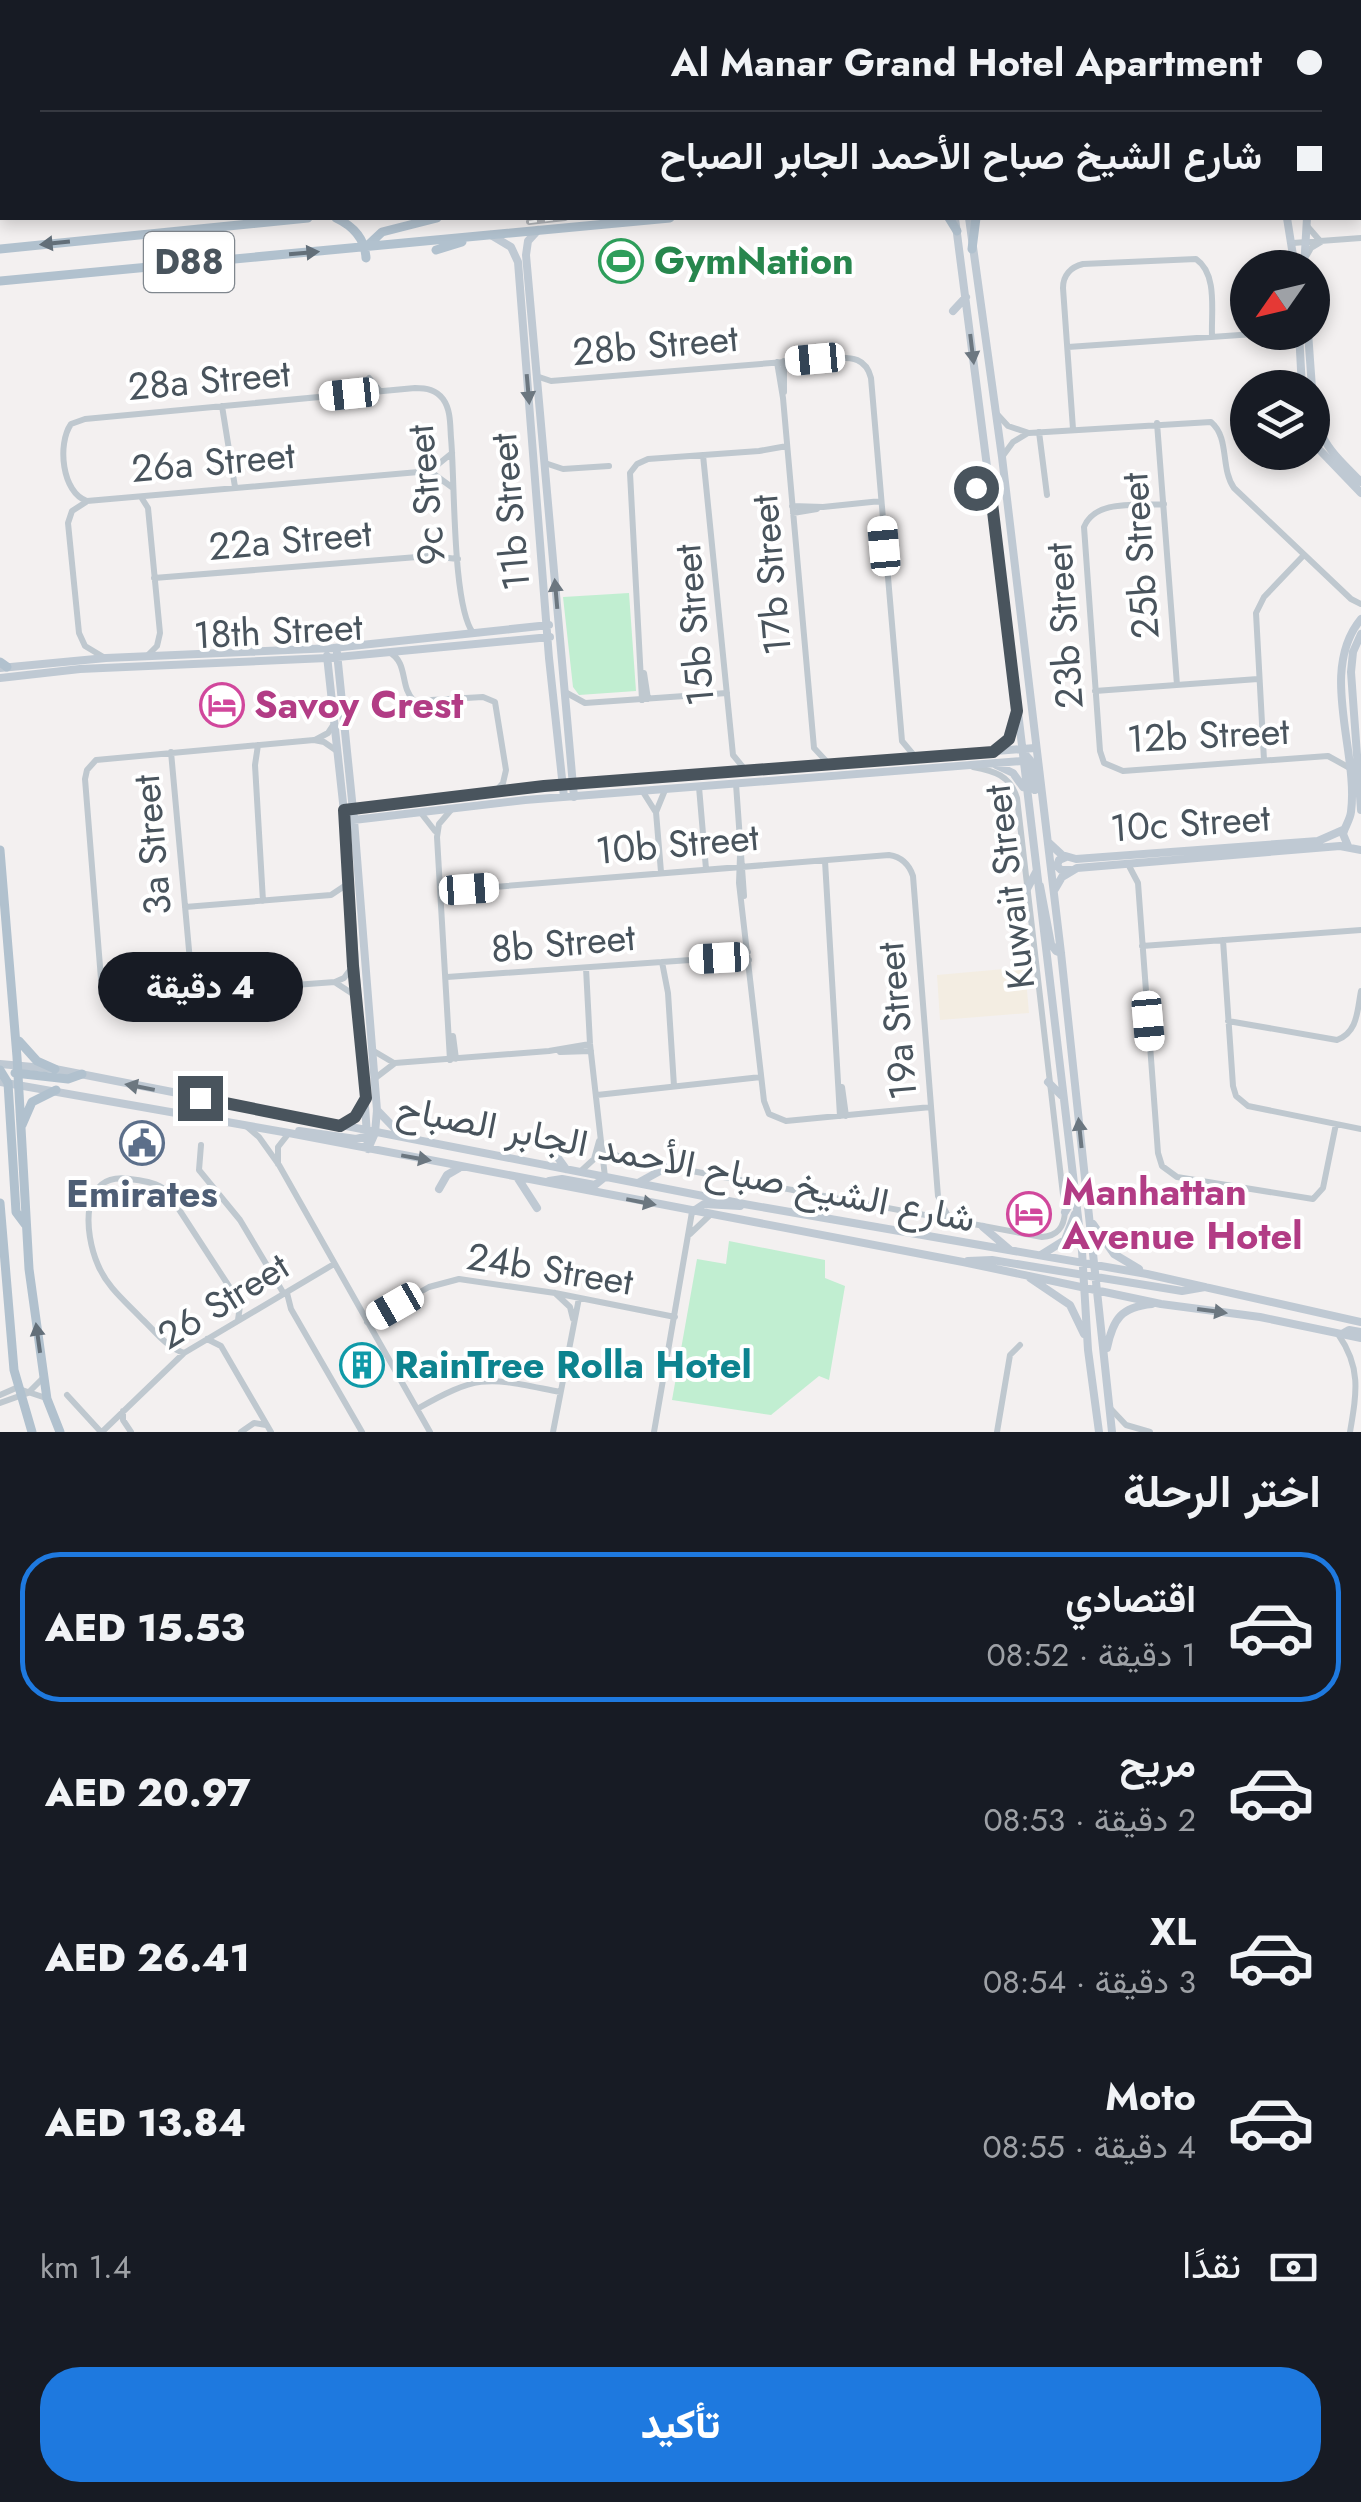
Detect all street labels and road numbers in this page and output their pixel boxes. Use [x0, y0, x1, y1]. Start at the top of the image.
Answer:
road number: D88 [144, 232, 234, 292]
street label: 28b Street [570, 310, 740, 379]
street label: 28a Street [126, 345, 292, 414]
street label: 9c Street [392, 422, 459, 568]
street label: 26a Street [129, 427, 297, 496]
street label: 11b Street [475, 431, 544, 593]
street label: 25b Street [1106, 471, 1173, 641]
street label: 17b Street [736, 493, 805, 658]
street label: 22a Street [206, 505, 374, 574]
street label: 23b Street [1030, 541, 1097, 711]
street label: 15b Street [659, 542, 728, 708]
street label: 18th Street [192, 599, 364, 662]
street label: 12b Street [1125, 703, 1291, 766]
street label: 3a Street [118, 772, 185, 918]
street label: Kuwait Street [969, 782, 1048, 992]
street label: 10c Street [1108, 789, 1272, 856]
street label: 10b Street [593, 809, 761, 878]
street label: 8b Street [489, 909, 637, 976]
street label: 19a Street [862, 940, 931, 1102]
street label: شارع الشيخ صباح الأحمد الجابر الصباح [392, 1079, 980, 1246]
street label: 24b Street [463, 1228, 637, 1309]
street label: 26 Street [146, 1239, 299, 1362]

